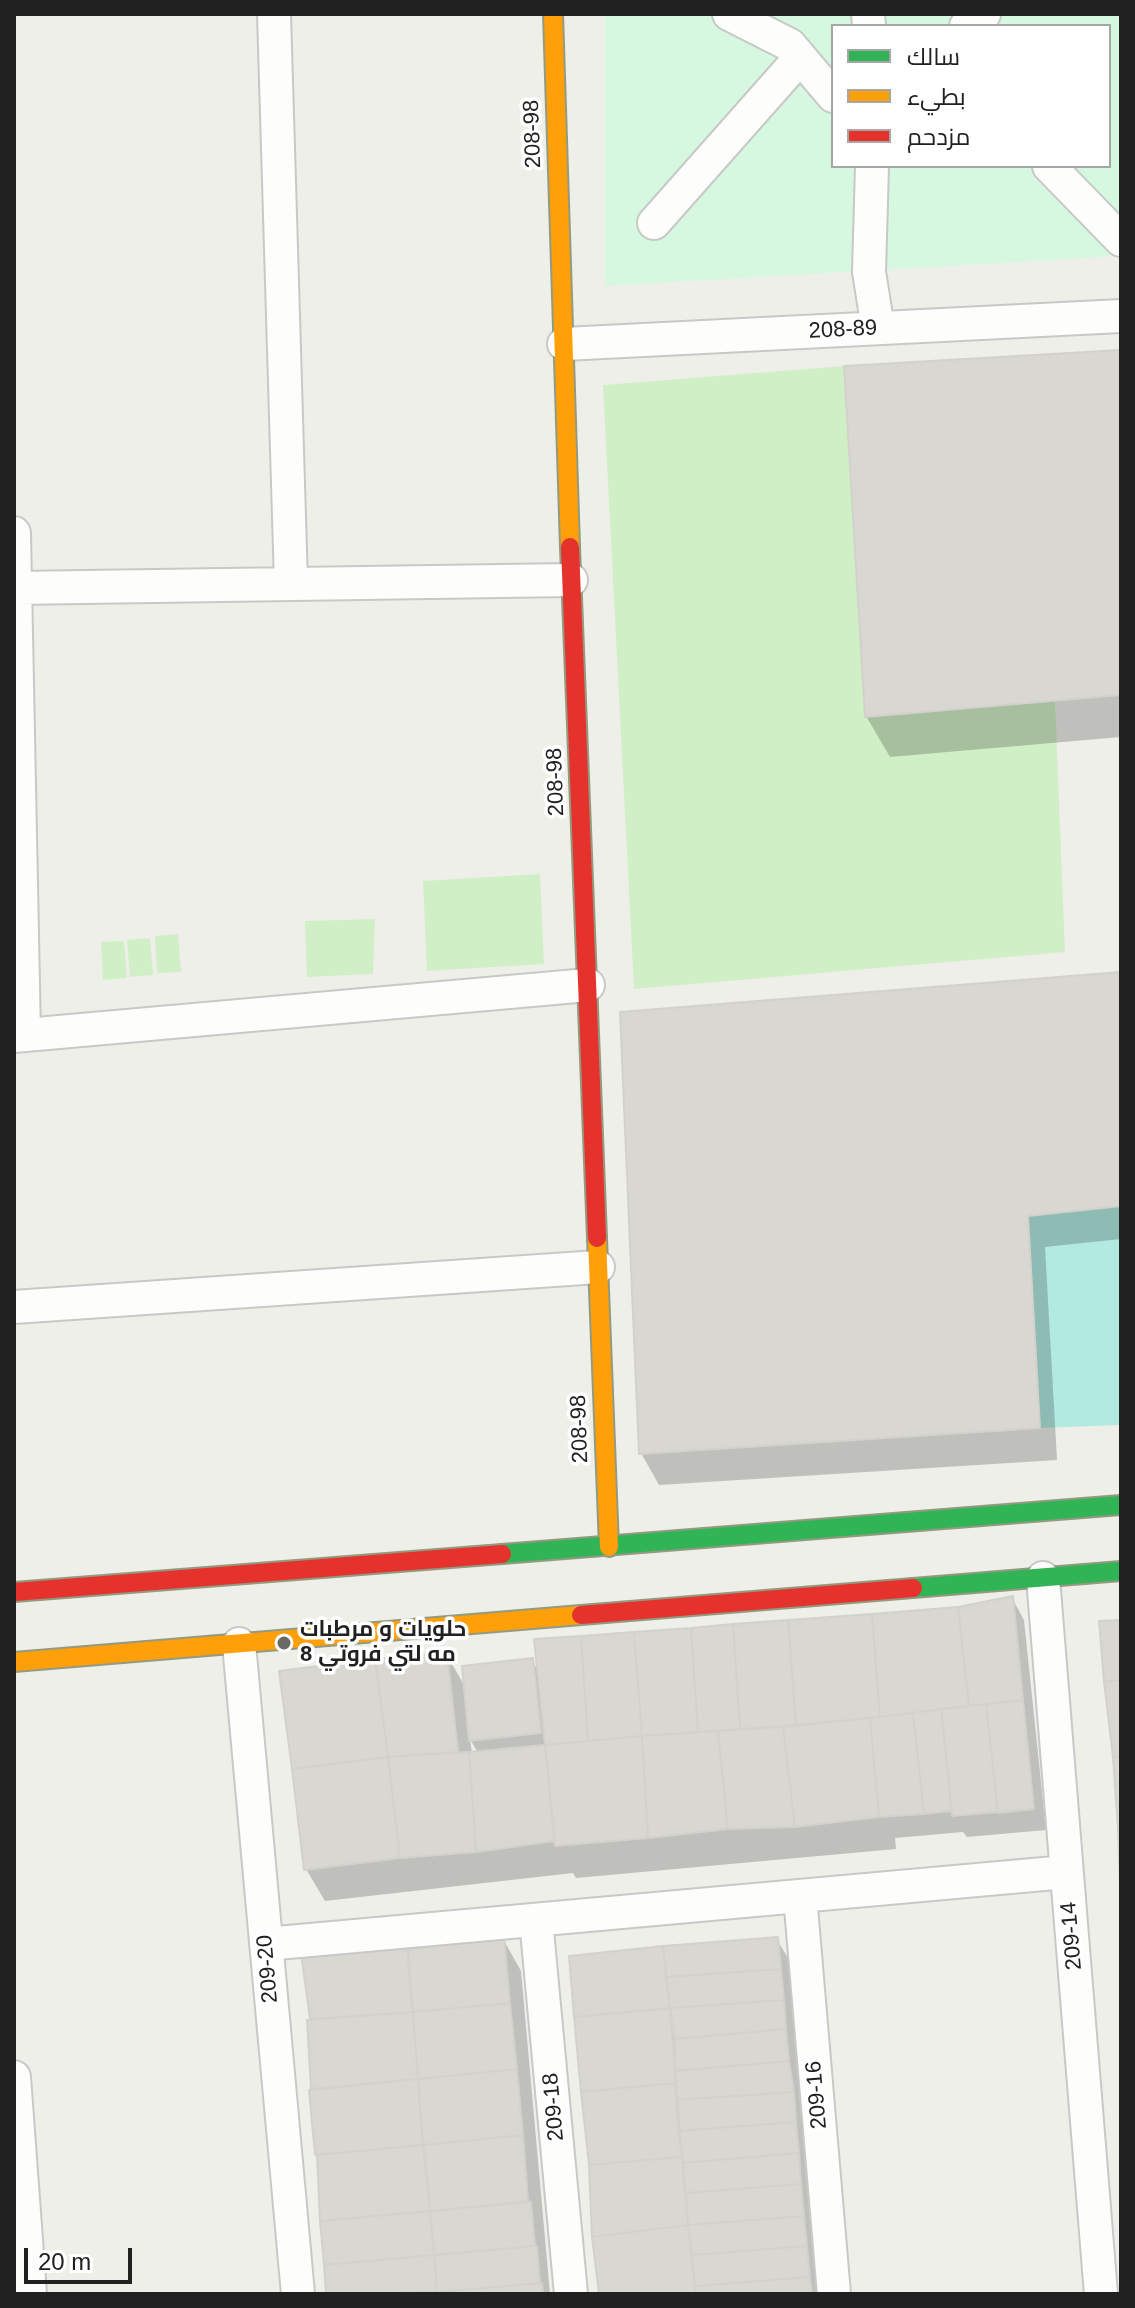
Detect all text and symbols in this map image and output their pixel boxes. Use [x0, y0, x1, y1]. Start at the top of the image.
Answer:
legend [831, 24, 1111, 168]
text: سالك [907, 43, 960, 70]
text: بطيء [907, 83, 966, 110]
street label: 208-98 [519, 99, 547, 169]
text: مزدحم [907, 123, 970, 150]
street label: 208-89 [808, 315, 878, 345]
street label: 208-98 [542, 747, 570, 817]
street label: 208-98 [566, 1394, 594, 1464]
place label: حلويات و مرطبات مه لتي فروتي 8 [300, 1617, 466, 1668]
marker: حلويات و مرطبات مه لتي فروتي 8 [275, 1634, 293, 1652]
street label: 209-14 [1056, 1901, 1088, 1971]
street label: 209-20 [252, 1934, 284, 2004]
street label: 209-16 [801, 2060, 833, 2130]
street label: 209-18 [538, 2072, 570, 2142]
scale bar [28, 2232, 136, 2282]
text: 20 m [38, 2248, 91, 2275]

